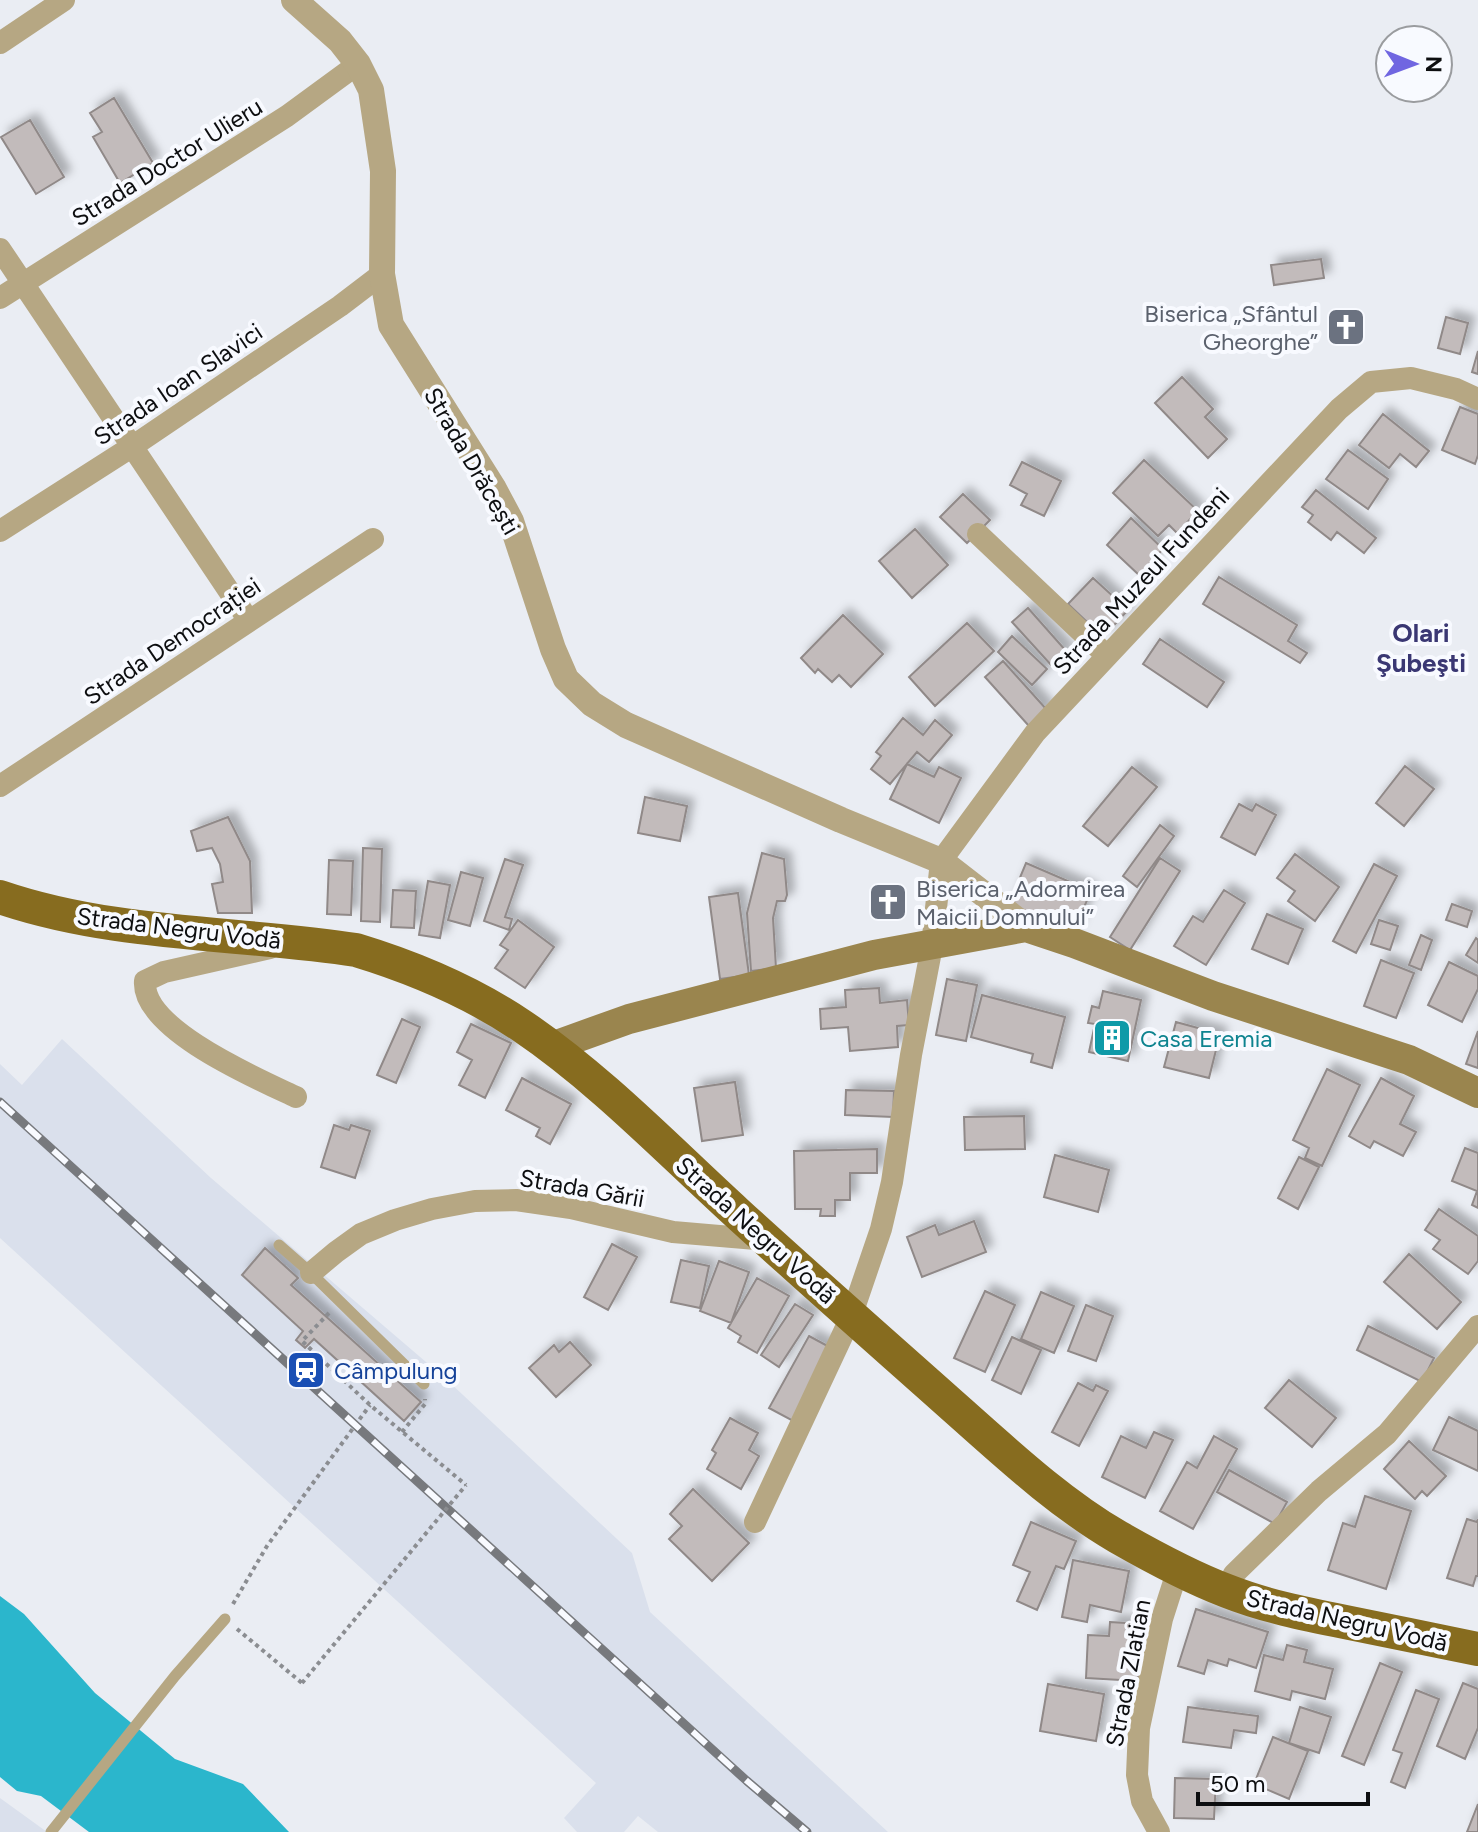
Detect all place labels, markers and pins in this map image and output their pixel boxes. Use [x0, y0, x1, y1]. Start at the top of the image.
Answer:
place label: Biserica „Sfântul Gheorghe” [1144, 299, 1318, 356]
church icon: Biserica „Sfântul Gheorghe” [1325, 306, 1367, 348]
place label: Biserica „Adormirea Maicii Domnului” [916, 874, 1125, 931]
church icon: Biserica „Adormirea Maicii Domnului” [867, 881, 909, 923]
building icon: Casa Eremia [1091, 1017, 1133, 1059]
place label: Casa Eremia [1140, 1024, 1273, 1053]
station icon: Câmpulung [285, 1349, 327, 1391]
place label: Câmpulung [334, 1356, 458, 1385]

